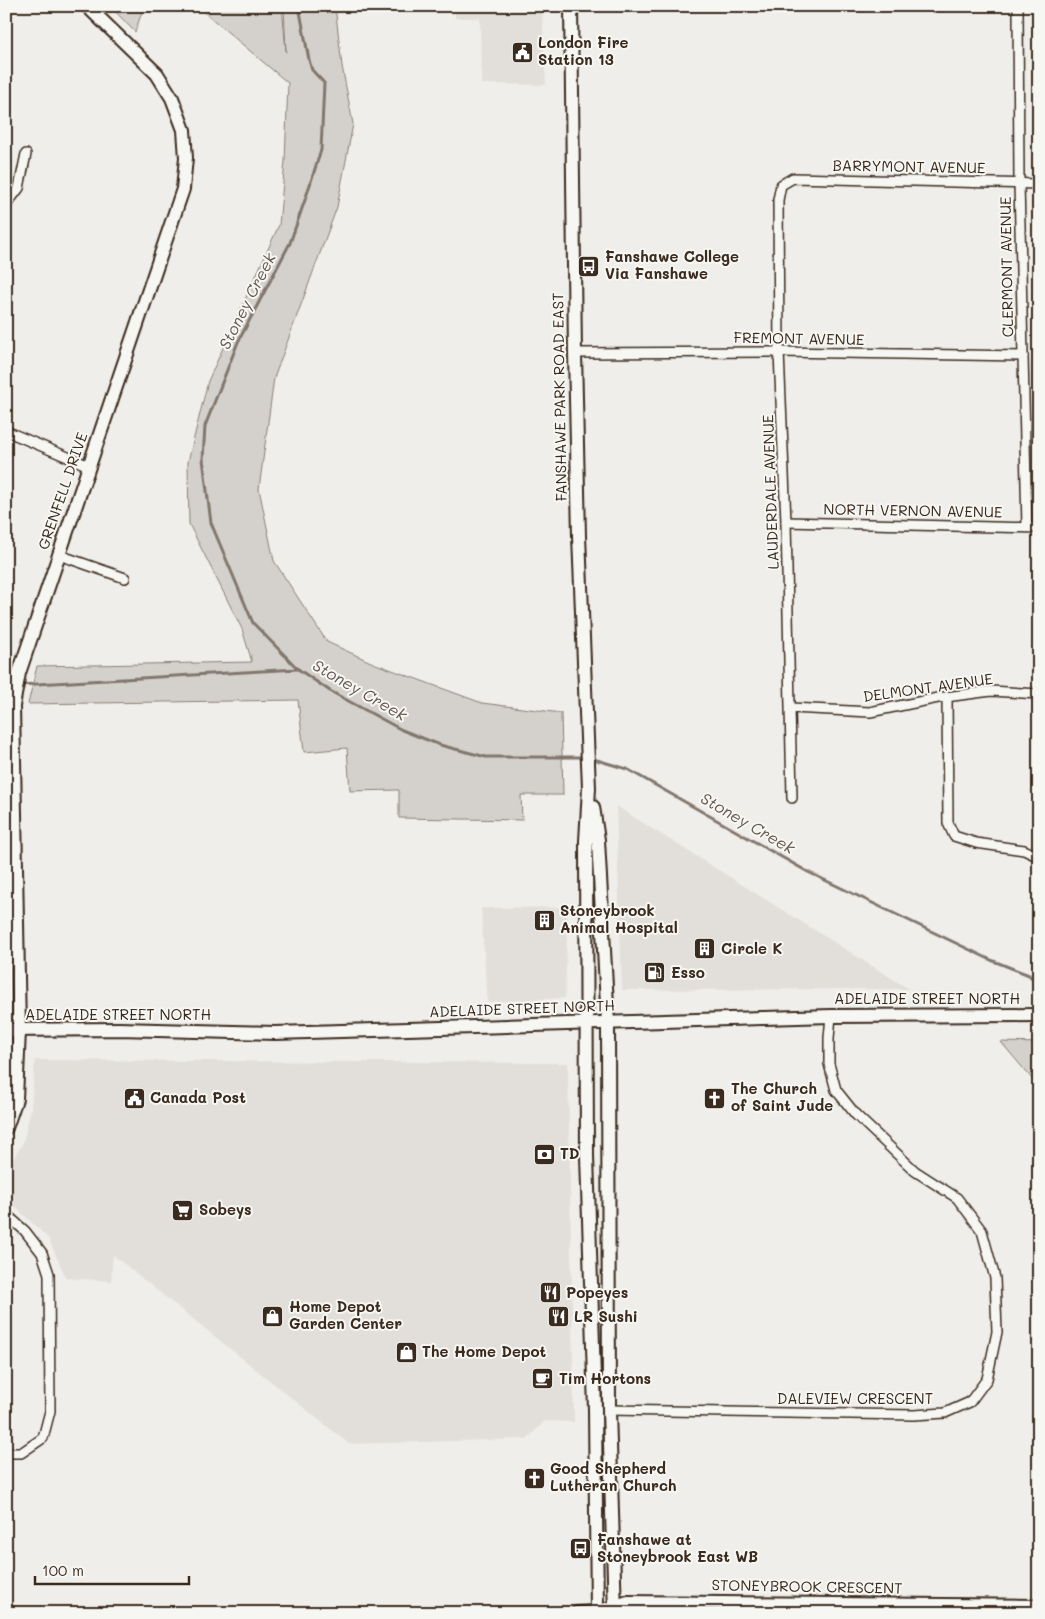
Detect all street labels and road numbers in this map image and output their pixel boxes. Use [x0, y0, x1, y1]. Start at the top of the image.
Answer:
street label: BARRYMONT AVENUE [832, 155, 986, 177]
street label: CLERMONT AVENUE [995, 196, 1017, 338]
street label: FANSHAWE PARK ROAD EAST [547, 292, 571, 502]
street label: FREMONT AVENUE [734, 327, 865, 349]
street label: LAUDERDALE AVENUE [757, 414, 783, 570]
street label: GRENFELL DRIVE [33, 429, 92, 552]
street label: NORTH VERNON AVENUE [823, 498, 1003, 522]
street label: DELMONT AVENUE [862, 668, 994, 706]
street label: ADELAIDE STREET NORTH [834, 988, 1020, 1008]
street label: ADELAIDE STREET NORTH [429, 995, 615, 1021]
street label: ADELAIDE STREET NORTH [25, 1004, 211, 1024]
street label: DALEVIEW CRESCENT [777, 1388, 933, 1408]
street label: STONEYBROOK CRESCENT [711, 1574, 903, 1598]

